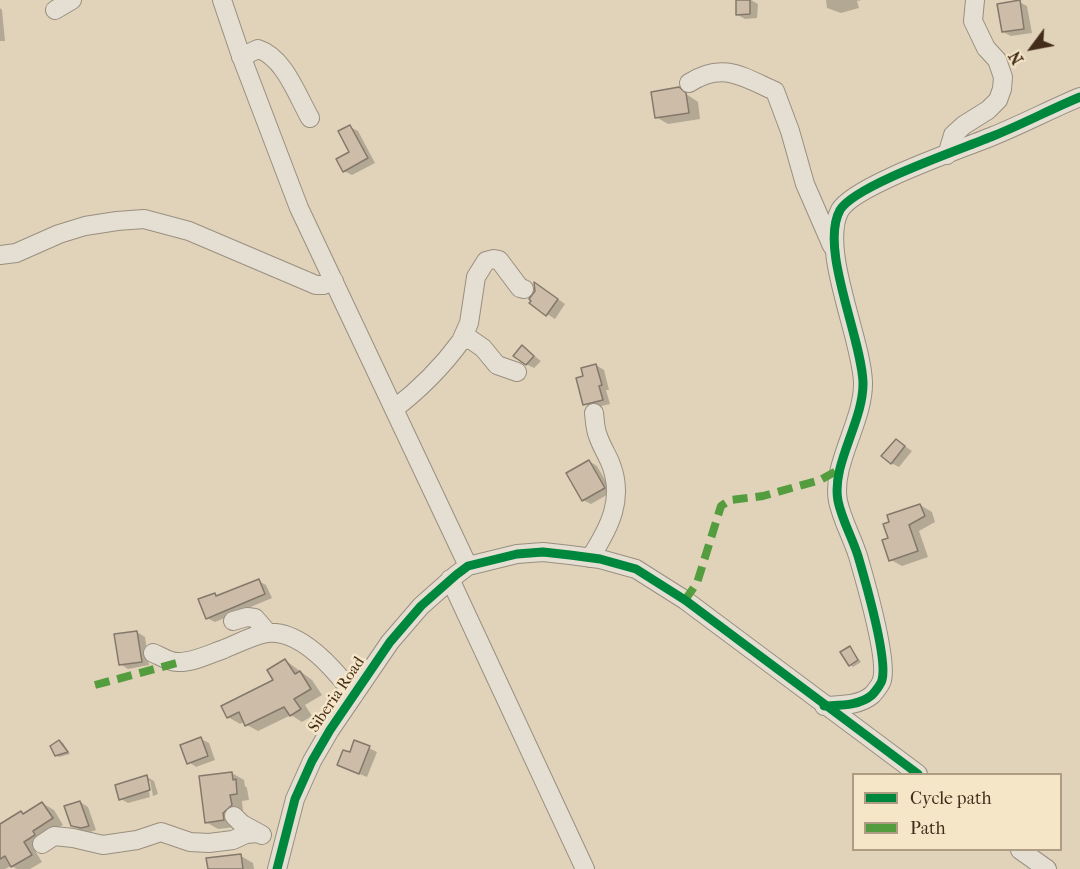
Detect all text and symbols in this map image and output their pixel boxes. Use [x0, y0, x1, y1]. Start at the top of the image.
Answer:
north arrow [1002, 18, 1062, 78]
text: N [1005, 48, 1028, 68]
street label: Siberia Road [305, 654, 369, 736]
legend [852, 773, 1062, 851]
text: Cycle path [910, 788, 991, 809]
text: Path [910, 818, 946, 839]

